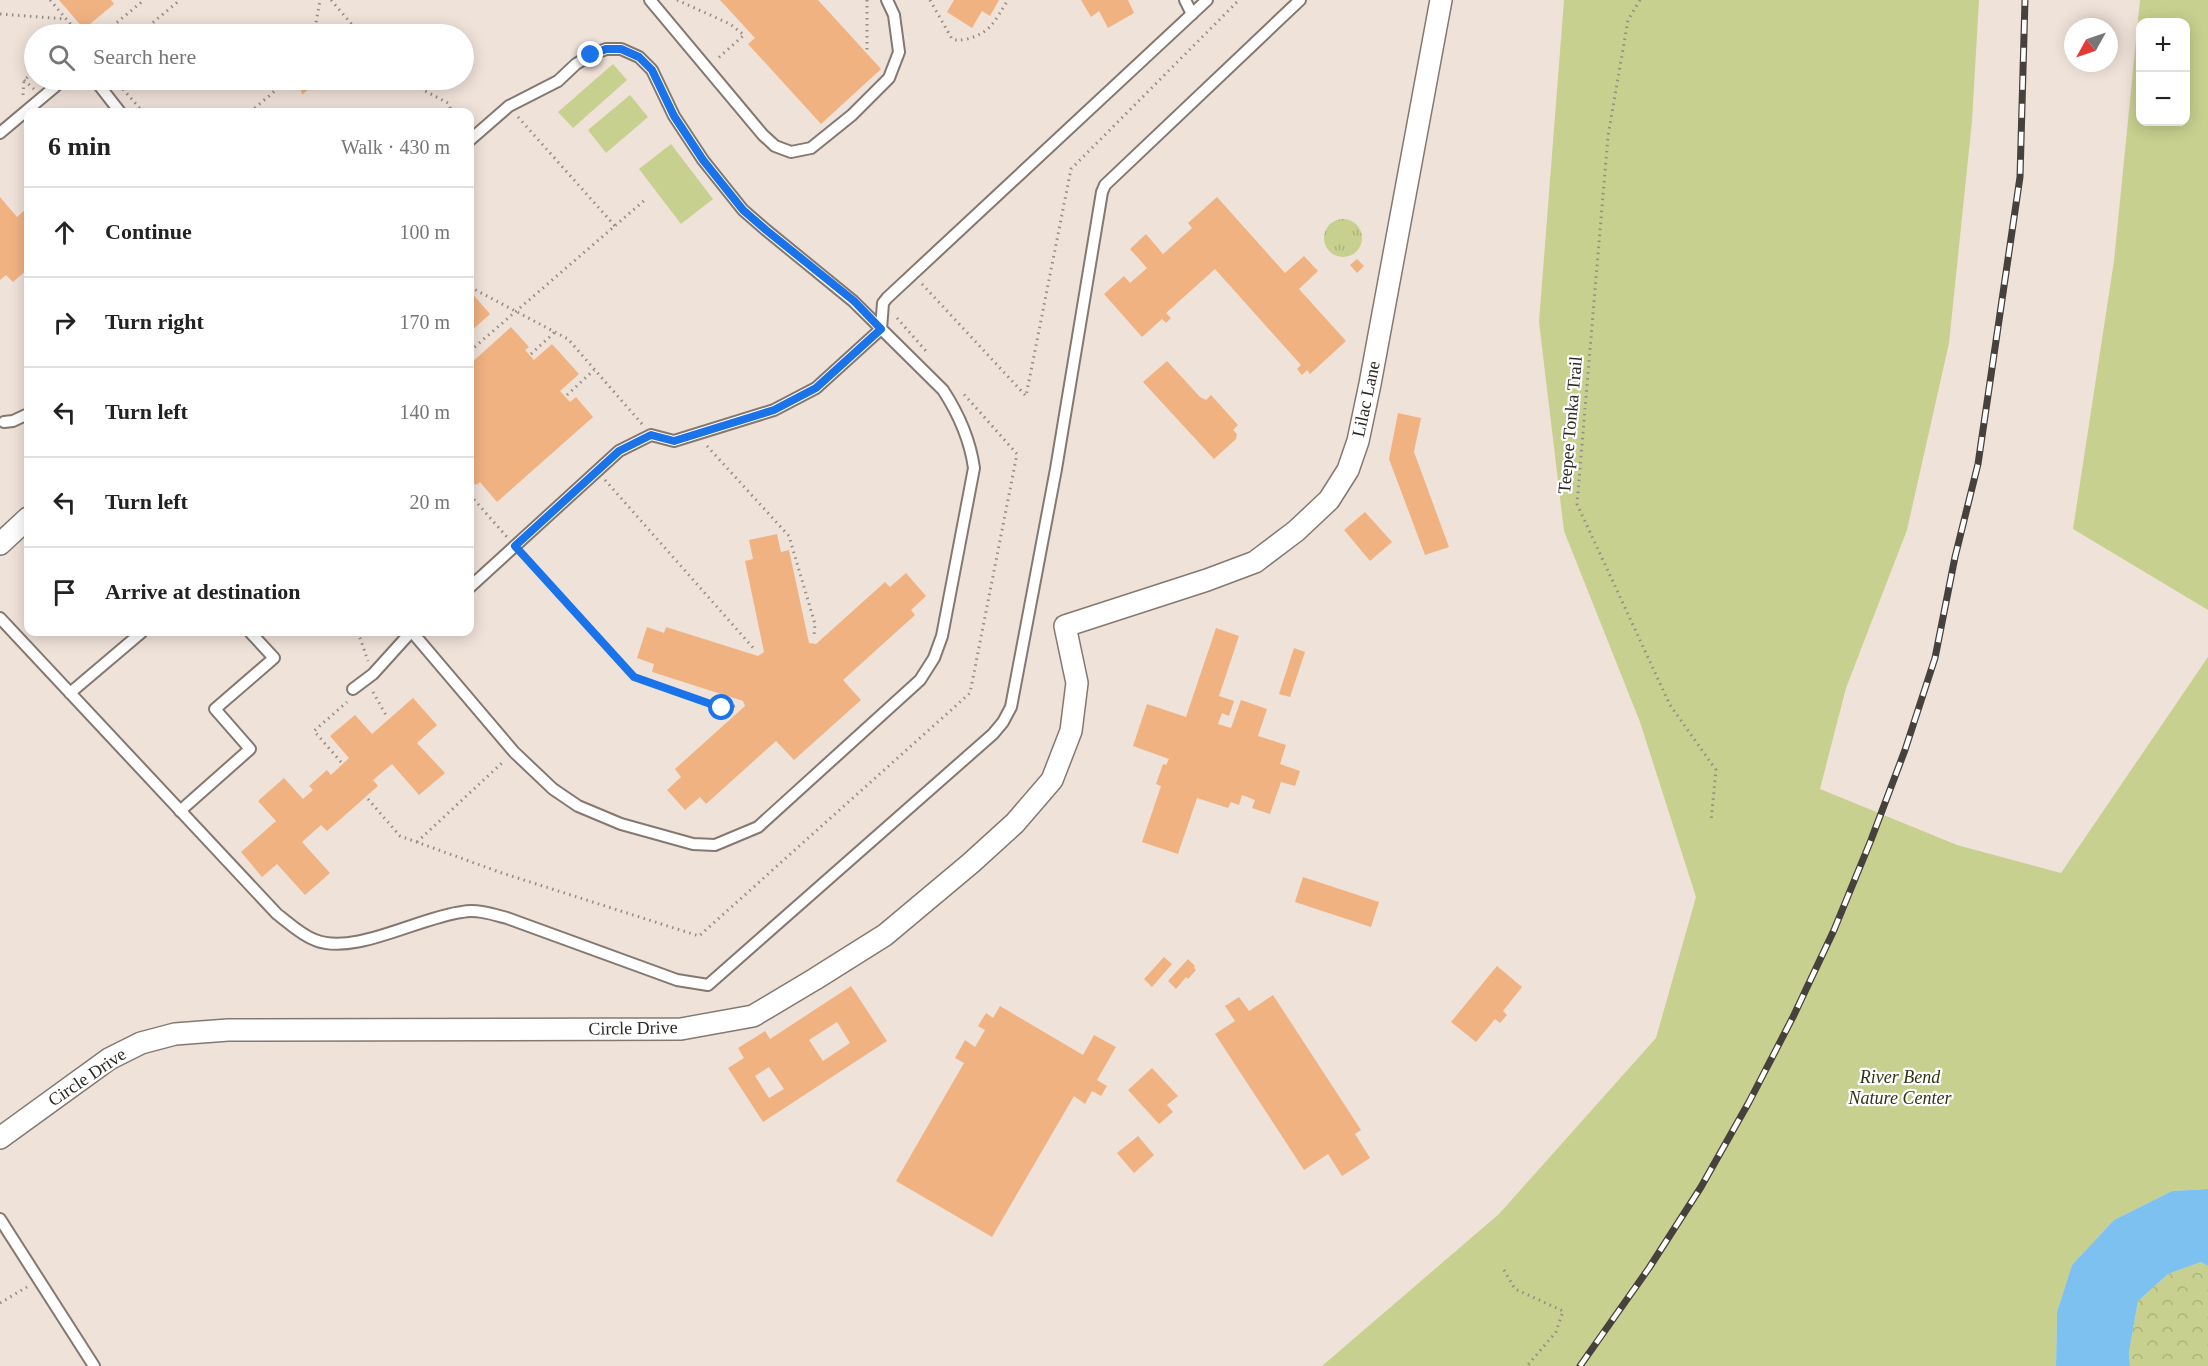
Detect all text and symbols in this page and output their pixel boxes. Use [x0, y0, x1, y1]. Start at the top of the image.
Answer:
north arrow [2064, 18, 2118, 72]
map controls [2136, 18, 2190, 126]
button: + [2136, 18, 2190, 72]
search box [24, 24, 474, 90]
icon: search [45, 41, 78, 74]
route end [577, 41, 603, 67]
text: Search here [93, 44, 196, 69]
button: − [2136, 72, 2190, 126]
text: 6 min [48, 132, 111, 161]
text: Walk · 430 m [341, 136, 450, 158]
icon: ahead [48, 216, 81, 249]
text: Continue [105, 219, 192, 244]
text: 100 m [399, 221, 450, 243]
icon: right [48, 306, 81, 339]
text: Turn right [105, 309, 204, 334]
text: 170 m [399, 311, 450, 333]
street label: Teepee Tonka Trail [1554, 355, 1586, 495]
street label: Lilac Lane [1348, 359, 1384, 439]
icon: left [48, 396, 81, 429]
text: Turn left [105, 399, 188, 424]
text: 140 m [399, 401, 450, 423]
icon: left [48, 486, 81, 519]
text: Turn left [105, 489, 188, 514]
text: 20 m [409, 491, 450, 513]
icon: arrive [48, 576, 81, 609]
text: Arrive at destination [105, 579, 301, 604]
route start [708, 694, 734, 720]
street label: Circle Drive [588, 1017, 678, 1039]
street label: Circle Drive [44, 1044, 130, 1110]
park label: River Bend Nature Center [1848, 1067, 1952, 1108]

